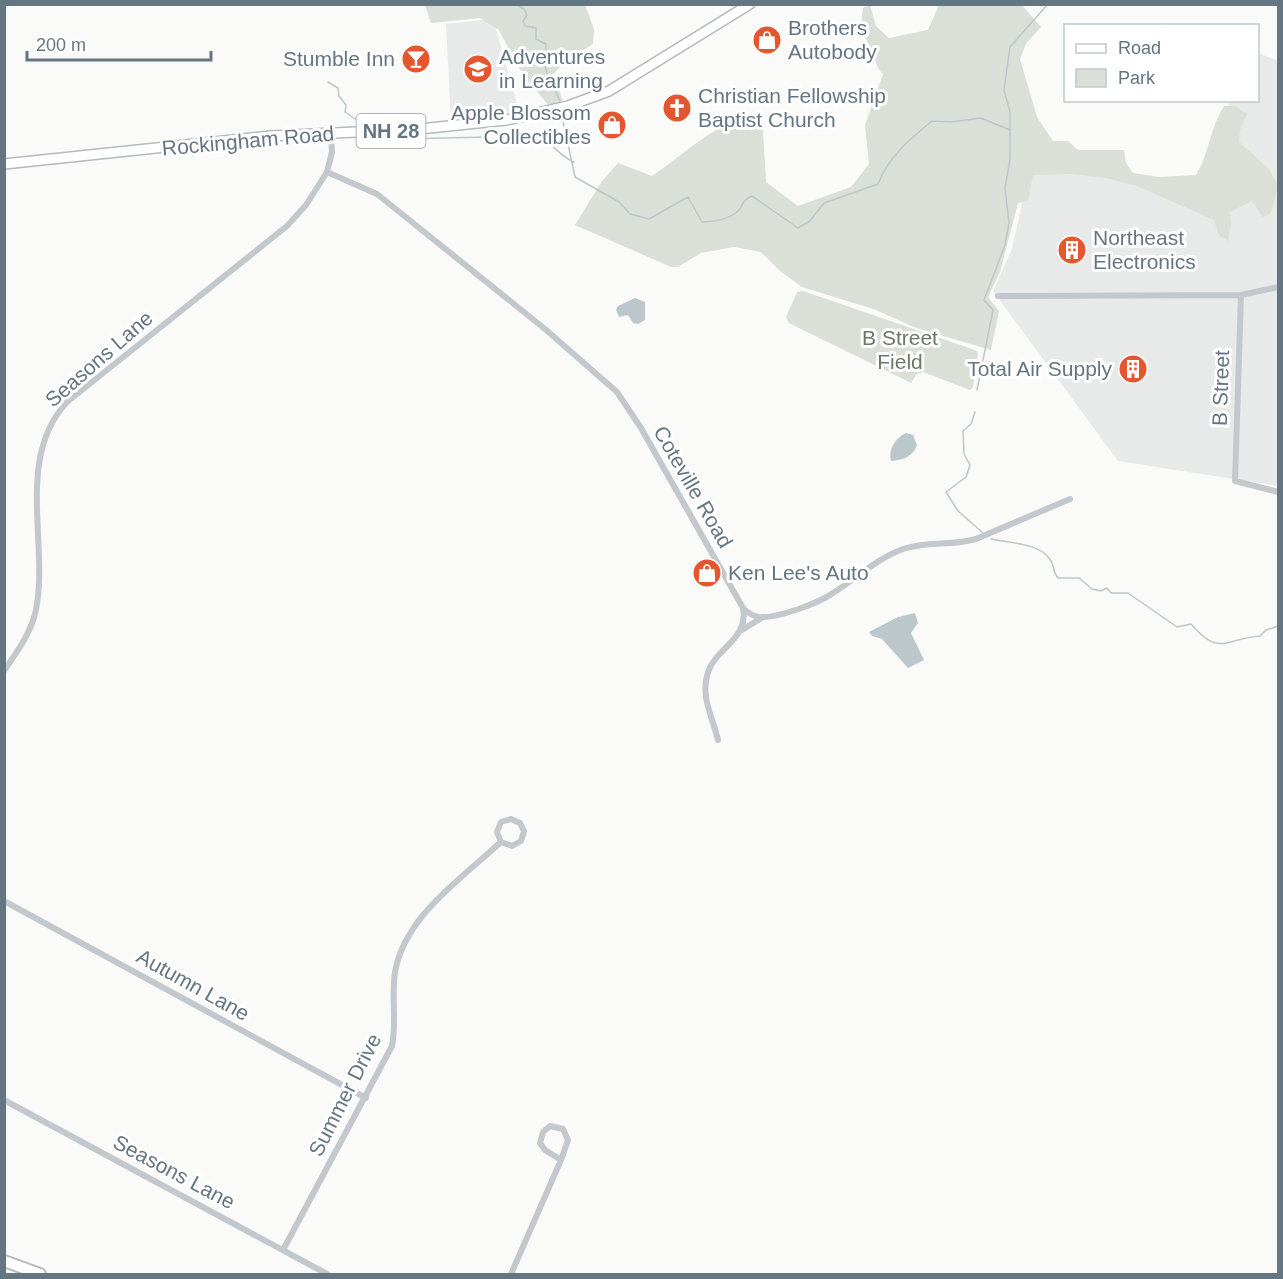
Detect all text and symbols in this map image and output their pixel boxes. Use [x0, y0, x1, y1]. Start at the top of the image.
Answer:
place label: Brothers Autobody [788, 16, 877, 63]
scale bar [27, 24, 212, 62]
shop icon: Brothers Autobody [751, 24, 783, 56]
legend [1064, 24, 1259, 102]
text: 200 m [36, 35, 86, 55]
text: Road [1118, 38, 1161, 58]
bar icon: Stumble Inn [400, 43, 432, 75]
place label: Adventures in Learning [499, 45, 605, 92]
place label: Stumble Inn [283, 47, 395, 70]
school or university icon: Adventures in Learning [462, 53, 494, 85]
text: Park [1118, 68, 1156, 88]
place label: Christian Fellowship Baptist Church [698, 84, 886, 131]
church icon: Christian Fellowship Baptist Church [661, 92, 693, 124]
place label: Apple Blossom Collectibles [451, 101, 591, 148]
shop icon: Apple Blossom Collectibles [596, 109, 628, 141]
road number: NH 28 [356, 114, 426, 148]
street label: Rockingham Road [161, 122, 335, 159]
place label: Northeast Electronics [1093, 226, 1196, 273]
building icon: Northeast Electronics [1056, 234, 1088, 266]
street label: Seasons Lane [40, 306, 157, 411]
park label: B Street Field [862, 326, 938, 373]
street label: B Street [1208, 350, 1233, 426]
building icon: Total Air Supply [1117, 353, 1149, 385]
place label: Total Air Supply [967, 357, 1112, 380]
street label: Coteville Road [649, 422, 738, 552]
shop icon: Ken Lee's Auto [691, 557, 723, 589]
place label: Ken Lee's Auto [728, 561, 869, 584]
street label: Autumn Lane [133, 944, 253, 1025]
street label: Summer Drive [304, 1030, 385, 1160]
street label: Seasons Lane [110, 1130, 239, 1213]

